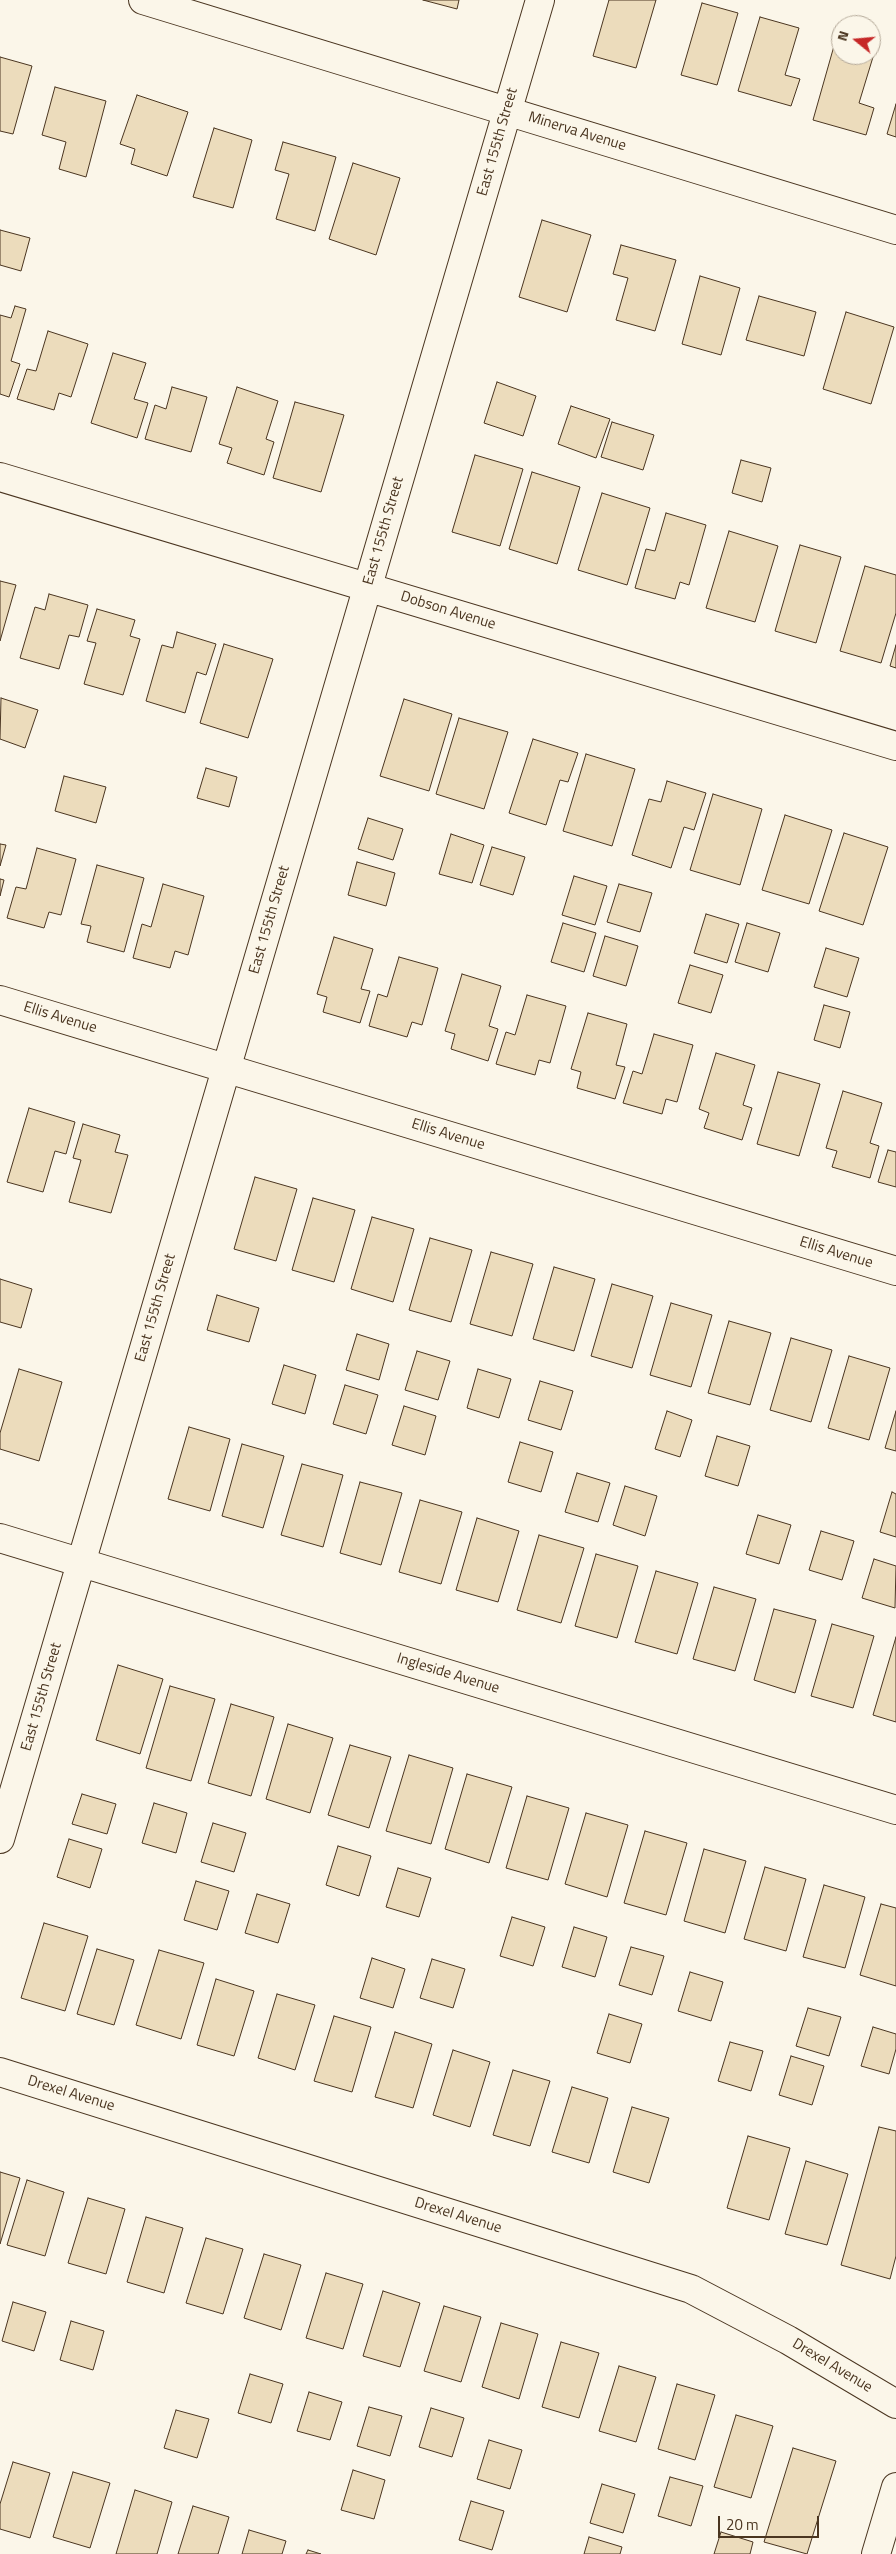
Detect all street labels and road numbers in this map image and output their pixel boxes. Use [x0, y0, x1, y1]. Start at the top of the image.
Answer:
street label: East 155th Street [474, 86, 522, 198]
street label: Minerva Avenue [526, 109, 628, 155]
street label: East 155th Street [360, 475, 408, 587]
street label: Dobson Avenue [398, 588, 498, 634]
street label: East 155th Street [246, 864, 294, 976]
street label: Ellis Avenue [21, 998, 99, 1038]
street label: Ellis Avenue [409, 1115, 487, 1155]
street label: Ellis Avenue [797, 1233, 875, 1273]
street label: East 155th Street [132, 1252, 180, 1364]
street label: East 155th Street [18, 1641, 66, 1753]
street label: Ingleside Avenue [394, 1650, 502, 1698]
street label: Drexel Avenue [25, 2072, 117, 2116]
street label: Drexel Avenue [412, 2194, 504, 2238]
street label: Drexel Avenue [789, 2335, 875, 2397]

